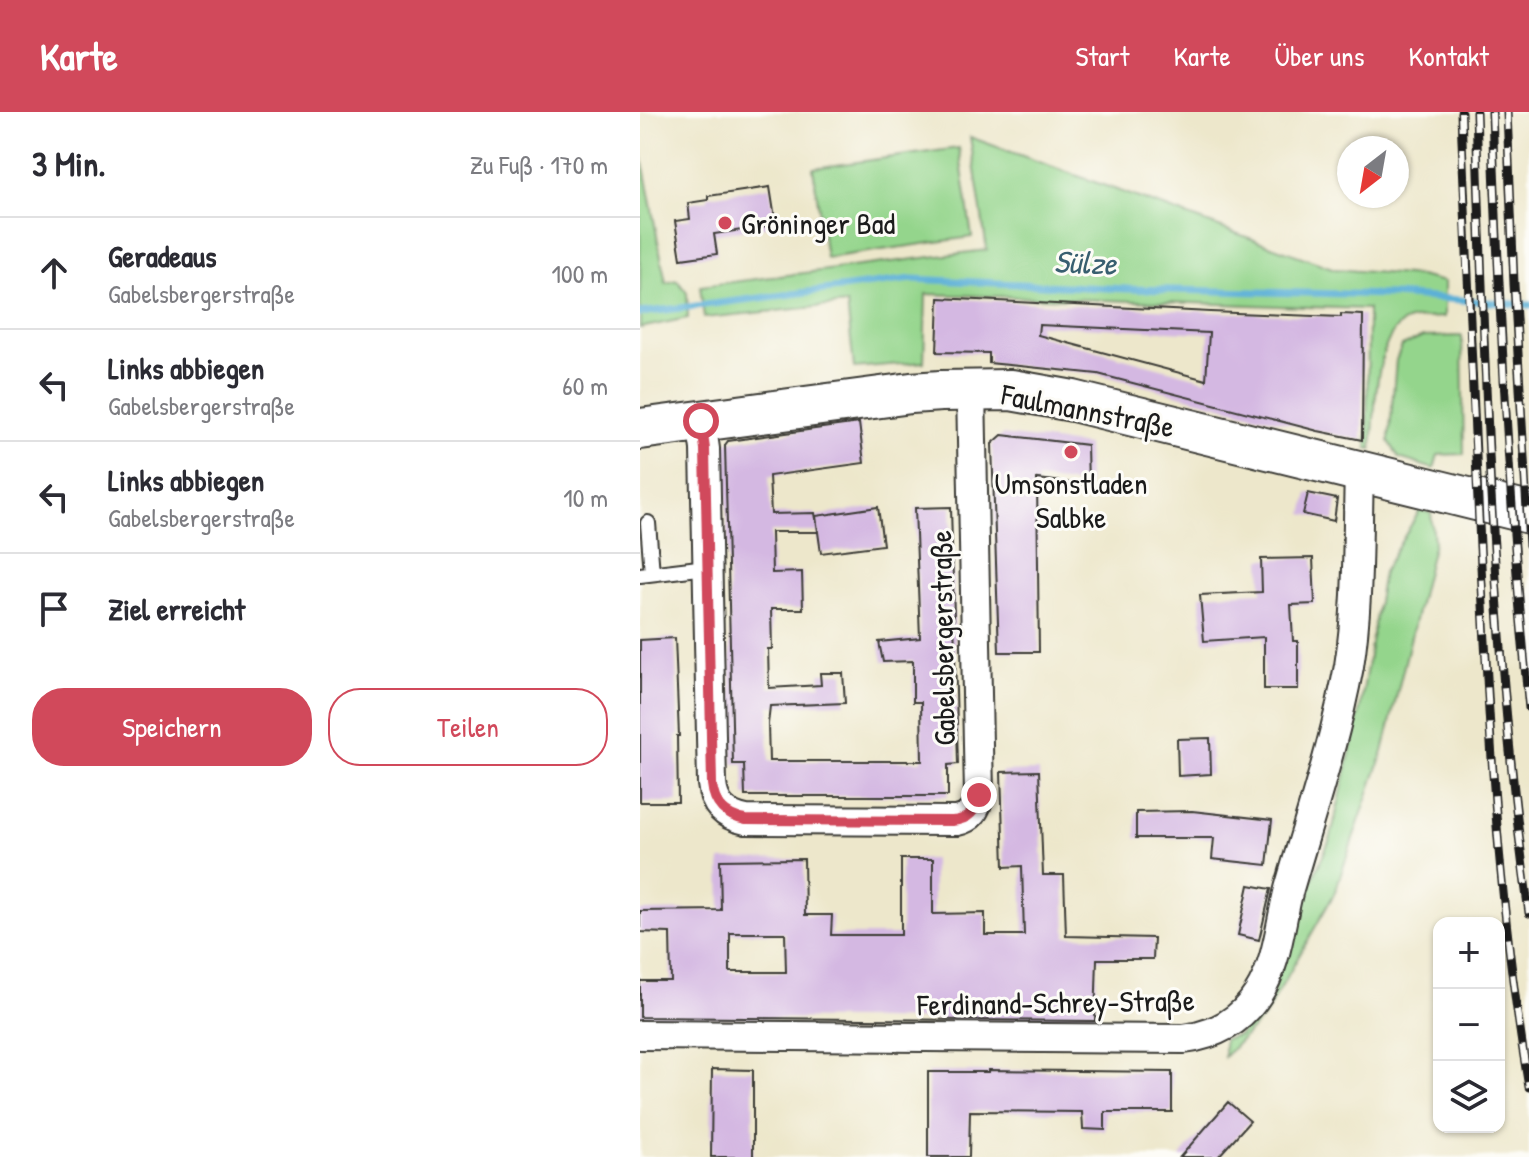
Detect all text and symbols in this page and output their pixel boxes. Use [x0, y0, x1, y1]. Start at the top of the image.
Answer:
text: Karte [40, 30, 118, 82]
text: Start [1076, 37, 1129, 75]
text: Karte [1173, 37, 1231, 75]
text: Über uns [1275, 37, 1365, 75]
text: Kontakt [1409, 37, 1489, 75]
north arrow [1337, 136, 1409, 208]
text: 3 Min. [32, 141, 106, 187]
text: Zu Fuß · 170 m [470, 147, 608, 182]
place label: Gröninger Bad [741, 203, 896, 243]
marker: Gröninger Bad [716, 214, 734, 232]
text: Geradeaus [108, 236, 217, 276]
water label: Sülze [1053, 239, 1118, 285]
icon: ahead [32, 251, 76, 295]
text: 100 m [552, 256, 608, 291]
text: Gabelsbergerstraße [108, 276, 295, 311]
text: Links abbiegen [108, 348, 264, 388]
icon: left [32, 363, 76, 407]
text: 60 m [562, 368, 608, 403]
street label: Faulmannstraße [997, 373, 1178, 446]
text: Gabelsbergerstraße [108, 388, 295, 423]
route start [683, 403, 719, 439]
marker: Umsonstladen Salbke [1062, 443, 1080, 461]
text: Links abbiegen [108, 460, 264, 500]
place label: Umsonstladen Salbke [995, 463, 1147, 537]
icon: left [32, 475, 76, 519]
text: 10 m [563, 480, 608, 515]
text: Gabelsbergerstraße [108, 500, 295, 535]
street label: Gabelsbergerstraße [920, 530, 964, 746]
icon: arrive [32, 587, 76, 631]
text: Ziel erreicht [108, 589, 245, 629]
button: Speichern [32, 688, 312, 766]
button: Teilen [328, 688, 608, 766]
route end [961, 777, 997, 813]
map controls [1433, 917, 1505, 1133]
button: + [1433, 917, 1505, 989]
street label: Ferdinand-Schrey-Straße [916, 980, 1195, 1024]
button: − [1433, 989, 1505, 1061]
button: layers [1433, 1061, 1505, 1133]

